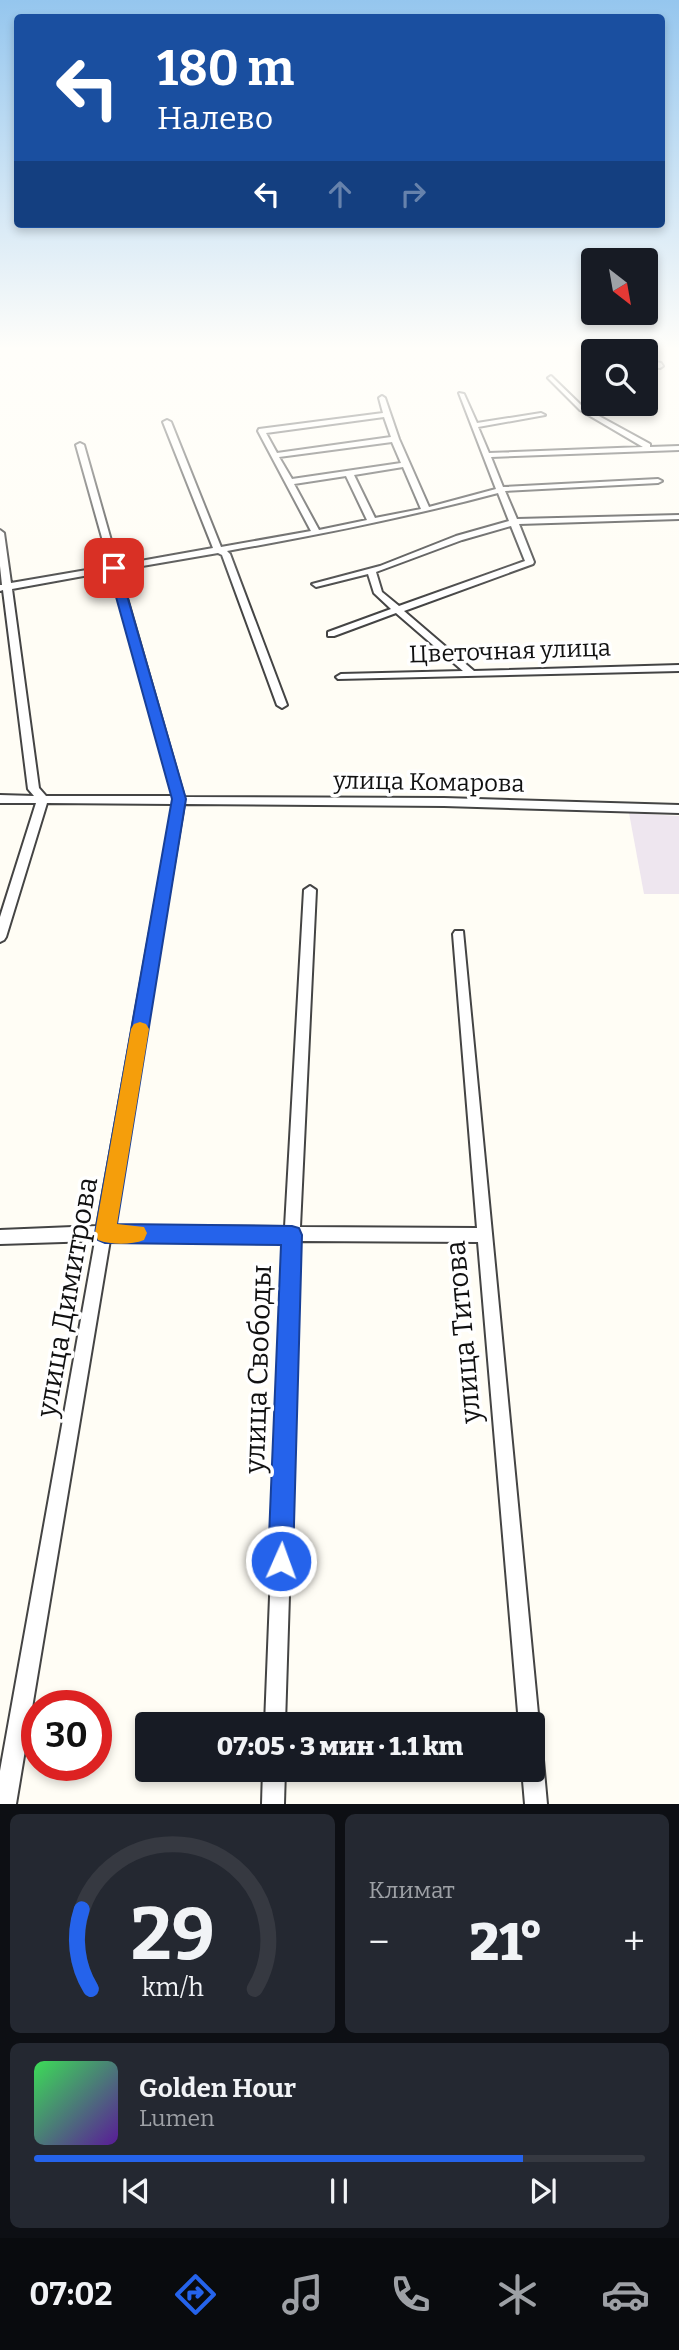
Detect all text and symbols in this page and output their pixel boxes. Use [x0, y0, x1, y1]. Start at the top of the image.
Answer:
text: 180 m [157, 39, 294, 98]
icon: left [42, 42, 133, 133]
text: Налево [157, 99, 273, 137]
icon: left [248, 175, 286, 213]
icon: ahead [321, 175, 359, 213]
icon: right [394, 175, 432, 213]
north arrow [581, 248, 658, 326]
map controls [581, 248, 658, 416]
button: search [581, 339, 658, 416]
pin [84, 538, 144, 598]
icon: arrive [95, 549, 133, 587]
street label: Цветочная улица [409, 633, 611, 669]
street label: улица Комарова [332, 766, 525, 798]
street label: улица Димитрова [29, 1174, 104, 1421]
street label: улица Титова [439, 1239, 488, 1426]
street label: улица Свободы [238, 1264, 278, 1475]
position arrow [244, 1524, 318, 1598]
speed limit sign: 30 [21, 1690, 112, 1781]
text: 07:05 · 3 мин · 1.1 km [217, 1731, 463, 1762]
text: Климат [369, 1876, 455, 1904]
text: 29 [130, 1892, 214, 1979]
text: 21° [470, 1911, 543, 1974]
text: − [369, 1919, 389, 1965]
text: + [623, 1919, 645, 1965]
text: km/h [141, 1973, 204, 2003]
text: Golden Hour [139, 2073, 296, 2104]
text: Lumen [139, 2104, 215, 2132]
icon: previous [117, 2172, 155, 2210]
icon: pause [320, 2172, 358, 2210]
icon: next [524, 2172, 562, 2210]
icon: directions [171, 2270, 220, 2319]
icon: music [278, 2270, 327, 2319]
icon: phone [386, 2270, 435, 2319]
icon: climate [493, 2270, 542, 2319]
icon: car [601, 2270, 650, 2319]
text: 07:02 [29, 2275, 113, 2313]

